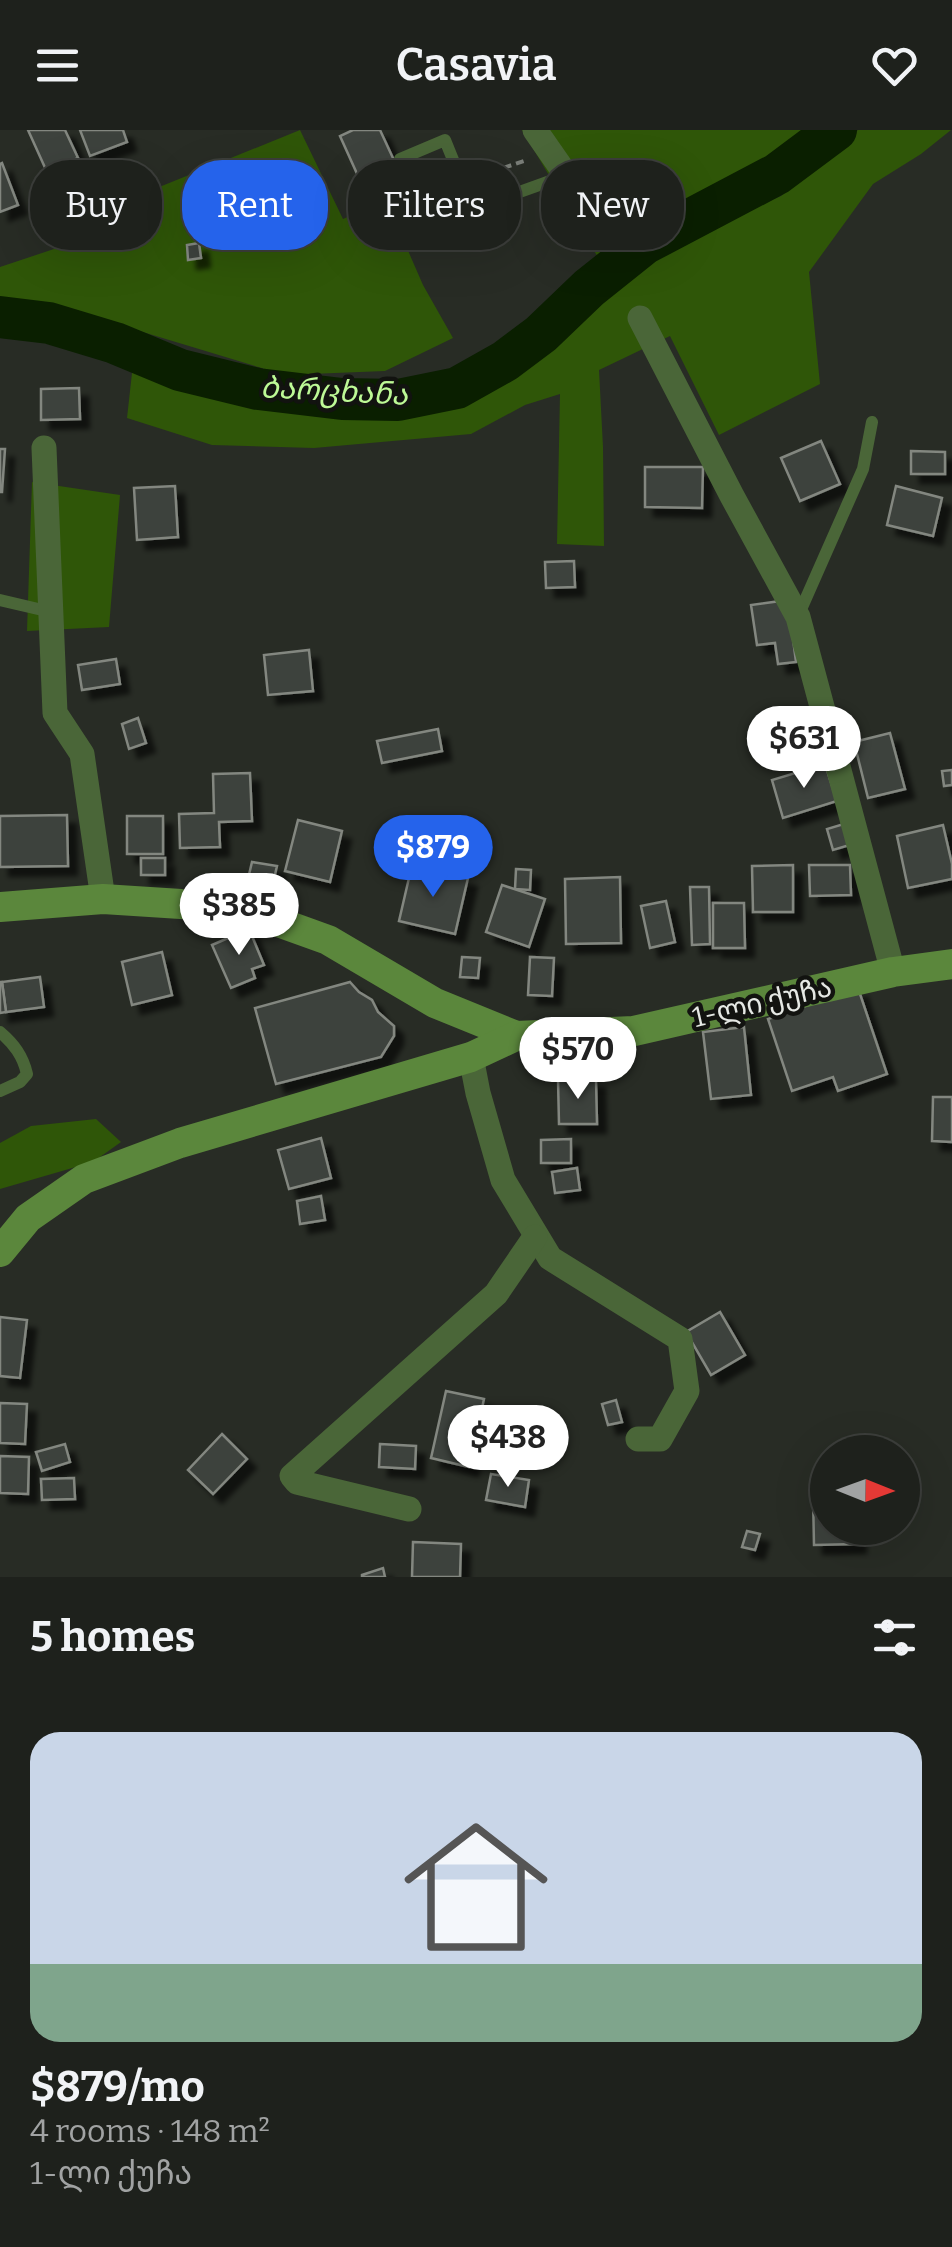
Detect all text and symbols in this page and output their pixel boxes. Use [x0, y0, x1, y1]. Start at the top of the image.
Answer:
icon: menu [30, 38, 85, 93]
text: Casavia [395, 38, 557, 92]
icon: heart [867, 38, 922, 93]
chip: Buy [30, 160, 162, 250]
chip: Rent [182, 160, 328, 250]
chip: Filters [348, 160, 521, 250]
chip: New [541, 160, 684, 250]
water label: ბარცხანა [259, 369, 409, 413]
pin: $631 [745, 706, 863, 791]
text: $631 [769, 719, 839, 757]
pin: $879 [374, 815, 492, 900]
text: $879 [396, 828, 470, 866]
pin: $385 [180, 873, 298, 958]
text: $385 [202, 886, 276, 924]
street label: 1-ლი ქუჩა [689, 970, 835, 1034]
pin: $570 [519, 1017, 637, 1102]
text: $570 [541, 1030, 615, 1068]
pin: $438 [449, 1405, 567, 1490]
text: $438 [470, 1418, 546, 1456]
north arrow [810, 1435, 920, 1545]
map controls [810, 1435, 920, 1545]
icon: filters [867, 1610, 922, 1665]
text: 5 homes [30, 1612, 195, 1662]
icon: home [386, 1797, 566, 1977]
text: $879/mo [30, 2062, 205, 2112]
text: 4 rooms · 148 m² [30, 2112, 270, 2150]
text: 1-ლი ქუჩა [30, 2154, 192, 2192]

